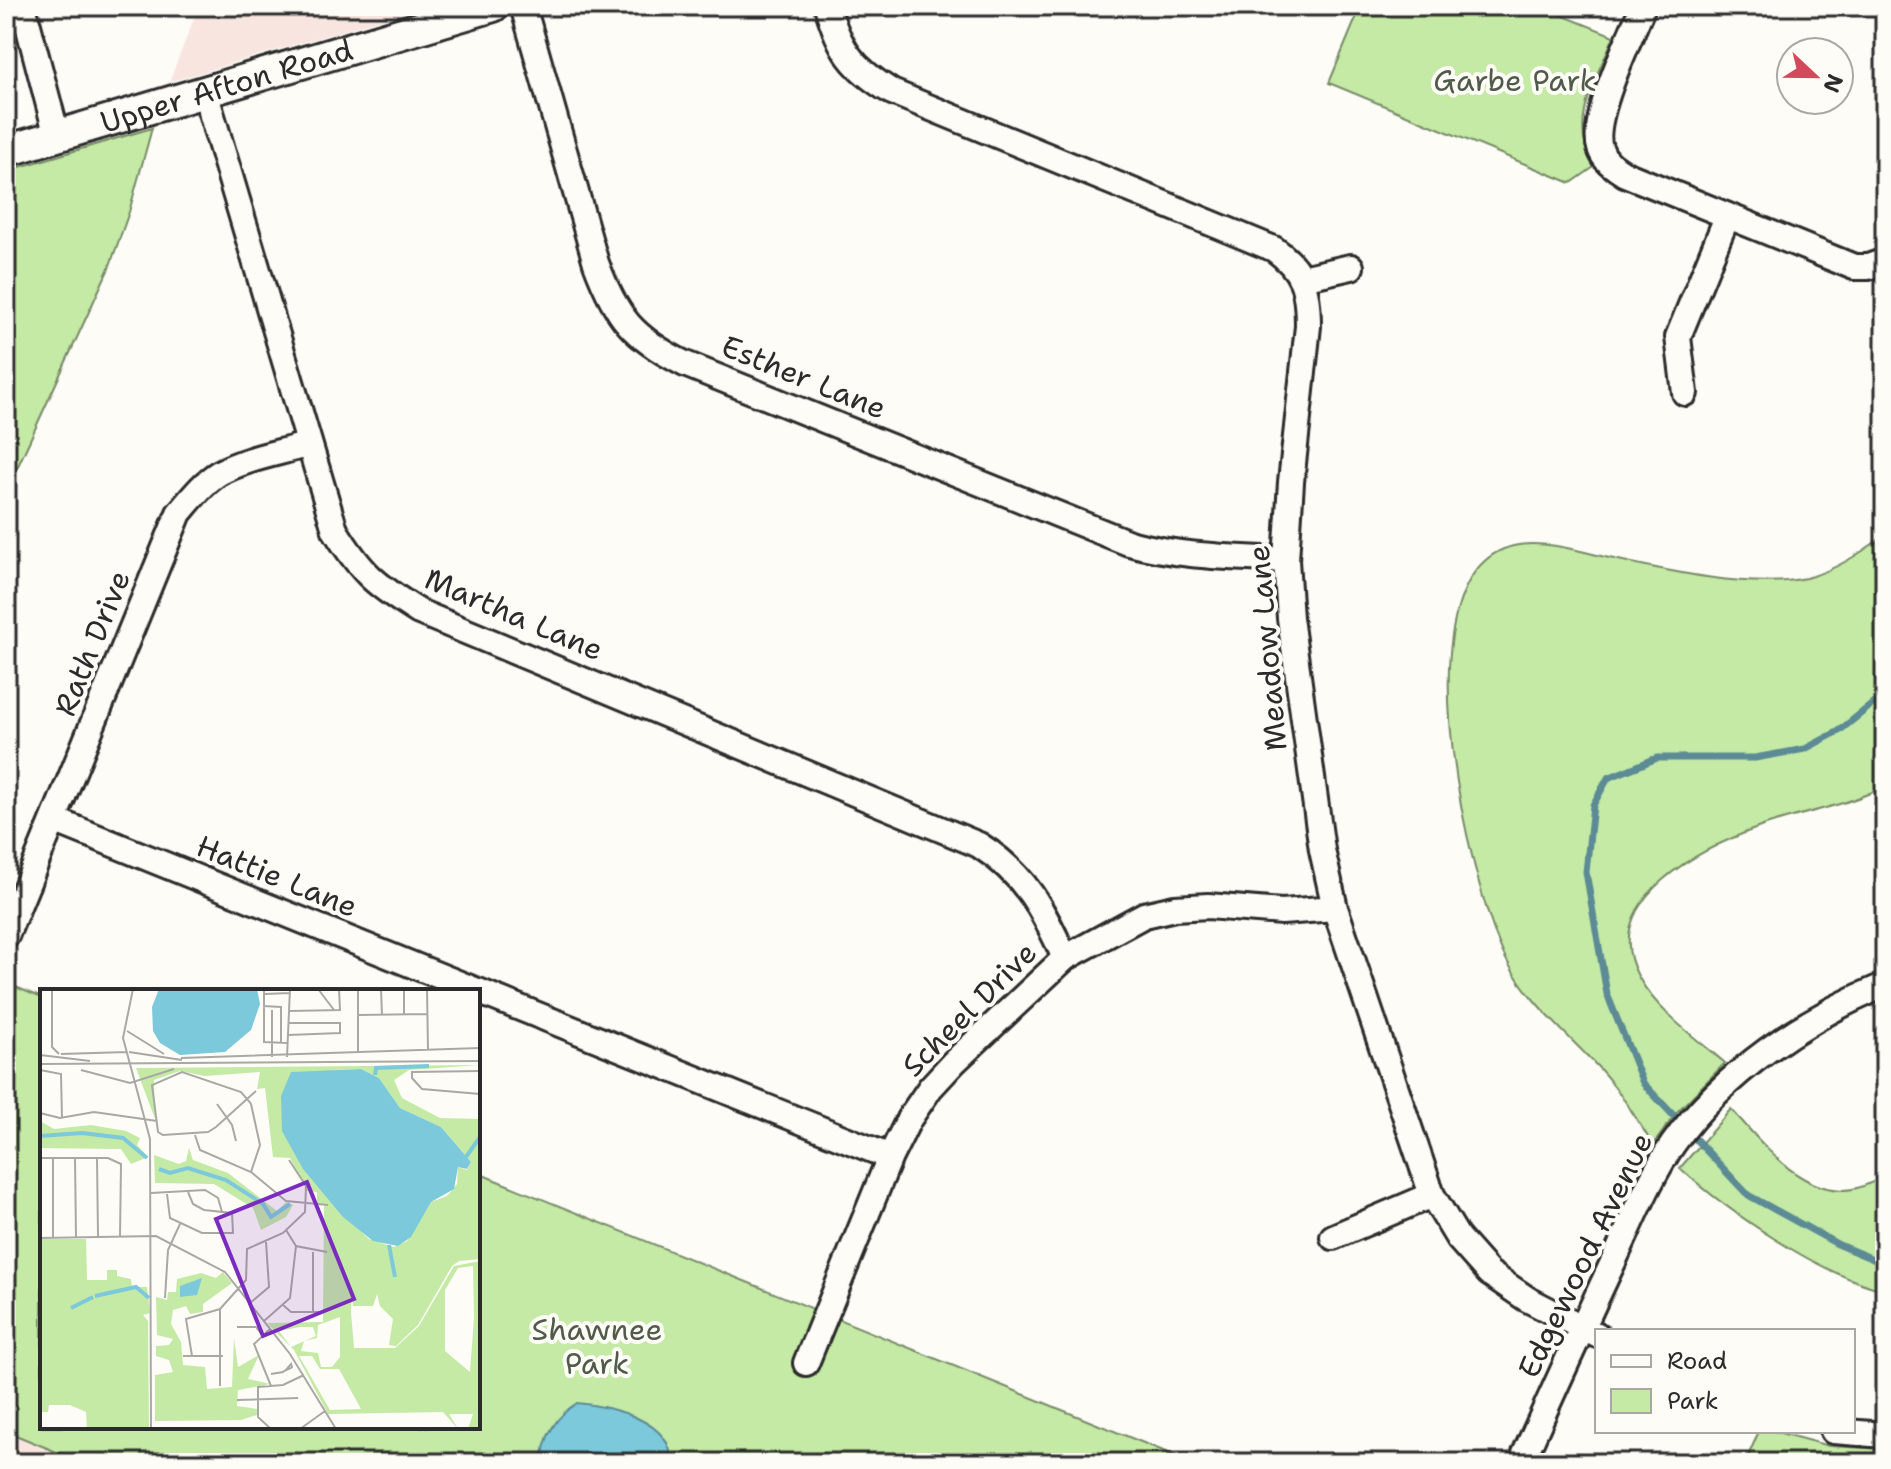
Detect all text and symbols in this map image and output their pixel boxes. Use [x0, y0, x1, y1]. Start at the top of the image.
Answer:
street label: Upper Afton Road [95, 28, 358, 142]
north arrow [1775, 36, 1855, 116]
park label: Garbe Park [1433, 60, 1597, 101]
text: N [1816, 70, 1850, 97]
street label: Esther Lane [716, 325, 892, 429]
street label: Meadow Lane [1238, 543, 1296, 753]
street label: Martha Lane [419, 558, 609, 670]
street label: Rath Drive [44, 564, 140, 722]
street label: Hattie Lane [190, 825, 364, 927]
street label: Scheel Drive [892, 932, 1046, 1086]
inset map [40, 989, 480, 1429]
street label: Edgewood Avenue [1508, 1125, 1662, 1385]
park label: Shawnee Park [532, 1309, 662, 1384]
legend [1595, 1329, 1855, 1433]
text: Road [1667, 1345, 1727, 1377]
text: Park [1667, 1385, 1719, 1417]

